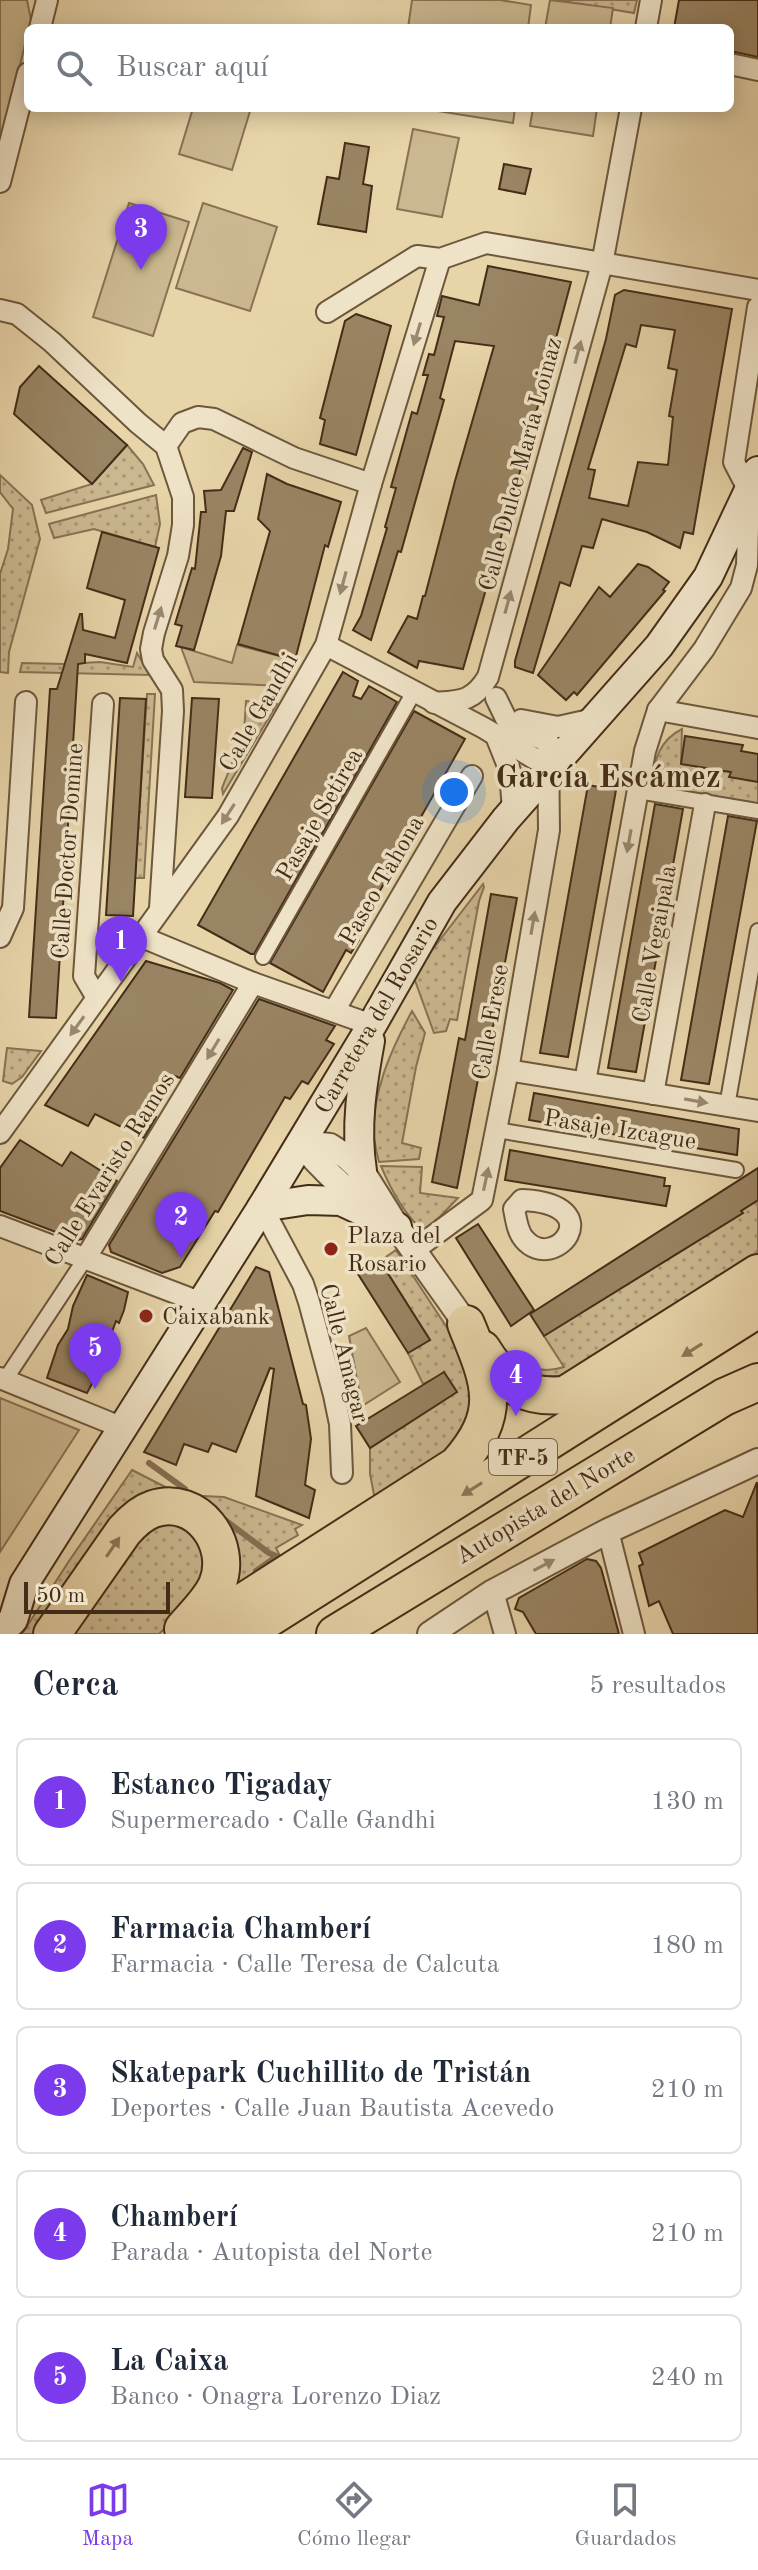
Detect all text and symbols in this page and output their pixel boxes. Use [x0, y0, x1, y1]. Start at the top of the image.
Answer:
search box [24, 24, 734, 112]
icon: search [52, 46, 96, 90]
text: Buscar aquí [116, 53, 268, 83]
pin: 3 [115, 204, 167, 270]
one-way arrow [410, 322, 423, 346]
street label: Calle Dulce María Loinaz [476, 335, 567, 594]
one-way arrow [572, 339, 584, 364]
one-way arrow [337, 571, 349, 596]
one-way arrow [503, 590, 515, 615]
one-way arrow [152, 606, 165, 630]
street label: Calle Gandhi [216, 649, 303, 777]
street label: Calle Doctor Domine [49, 742, 89, 960]
street label: Pasaje Setirea [273, 745, 368, 885]
district label: García Escámez [495, 763, 721, 795]
your location [434, 772, 474, 812]
one-way arrow [221, 804, 236, 825]
street label: Paseo Tahona [336, 812, 429, 950]
one-way arrow [623, 828, 635, 853]
street label: Calle Vegaipala [630, 863, 682, 1025]
one-way arrow [527, 910, 540, 935]
street label: Carretera del Rosario [312, 913, 444, 1119]
pin: 1 [95, 916, 147, 982]
street label: Calle Erese [470, 962, 514, 1082]
one-way arrow [69, 1015, 85, 1037]
one-way arrow [206, 1038, 220, 1060]
street label: Calle Evaristo Ramos [41, 1069, 180, 1271]
one-way arrow [684, 1095, 709, 1108]
street label: Pasaje Izcague [542, 1107, 698, 1155]
one-way arrow [480, 1166, 493, 1191]
pin: 2 [155, 1192, 207, 1258]
place label: Plaza del Rosario [347, 1225, 441, 1277]
marker: Plaza del Rosario [322, 1240, 340, 1258]
street label: Calle Amagar [314, 1281, 372, 1426]
place label: Caixabank [162, 1306, 270, 1330]
marker: Caixabank [137, 1307, 155, 1325]
pin: 5 [69, 1323, 121, 1389]
one-way arrow [681, 1343, 703, 1357]
pin: 4 [490, 1350, 542, 1416]
road number: TF-5 [489, 1439, 557, 1475]
street label: Autopista del Norte [452, 1444, 640, 1570]
one-way arrow [462, 1482, 483, 1497]
one-way arrow [105, 1537, 120, 1558]
one-way arrow [533, 1558, 556, 1572]
scale bar [24, 1578, 170, 1614]
text: 50 m [36, 1585, 85, 1607]
text: Cerca [32, 1669, 118, 1703]
text: 5 resultados [589, 1673, 726, 1699]
text: Estanco Tigaday [110, 1771, 332, 1801]
text: 1 [52, 1789, 68, 1815]
text: 130 m [651, 1789, 724, 1815]
text: Supermercado · Calle Gandhi [110, 1808, 436, 1834]
text: Farmacia Chamberí [110, 1915, 371, 1945]
text: 2 [52, 1933, 68, 1959]
text: 180 m [651, 1933, 724, 1959]
text: Farmacia · Calle Teresa de Calcuta [110, 1952, 500, 1978]
text: Skatepark Cuchillito de Tristán [110, 2059, 531, 2089]
text: 3 [52, 2077, 68, 2103]
text: 210 m [651, 2077, 724, 2103]
text: Deportes · Calle Juan Bautista Acevedo [110, 2096, 555, 2122]
text: Chamberí [110, 2203, 238, 2233]
text: 4 [52, 2221, 68, 2247]
text: 210 m [651, 2221, 724, 2247]
text: Parada · Autopista del Norte [110, 2240, 432, 2266]
text: La Caixa [110, 2347, 229, 2377]
text: 5 [52, 2365, 68, 2391]
text: 240 m [651, 2365, 724, 2391]
text: Banco · Onagra Lorenzo Diaz [110, 2384, 441, 2410]
tab: Mapa [82, 2478, 133, 2553]
tab: Cómo llegar [297, 2478, 411, 2553]
tab: Guardados [574, 2478, 676, 2553]

